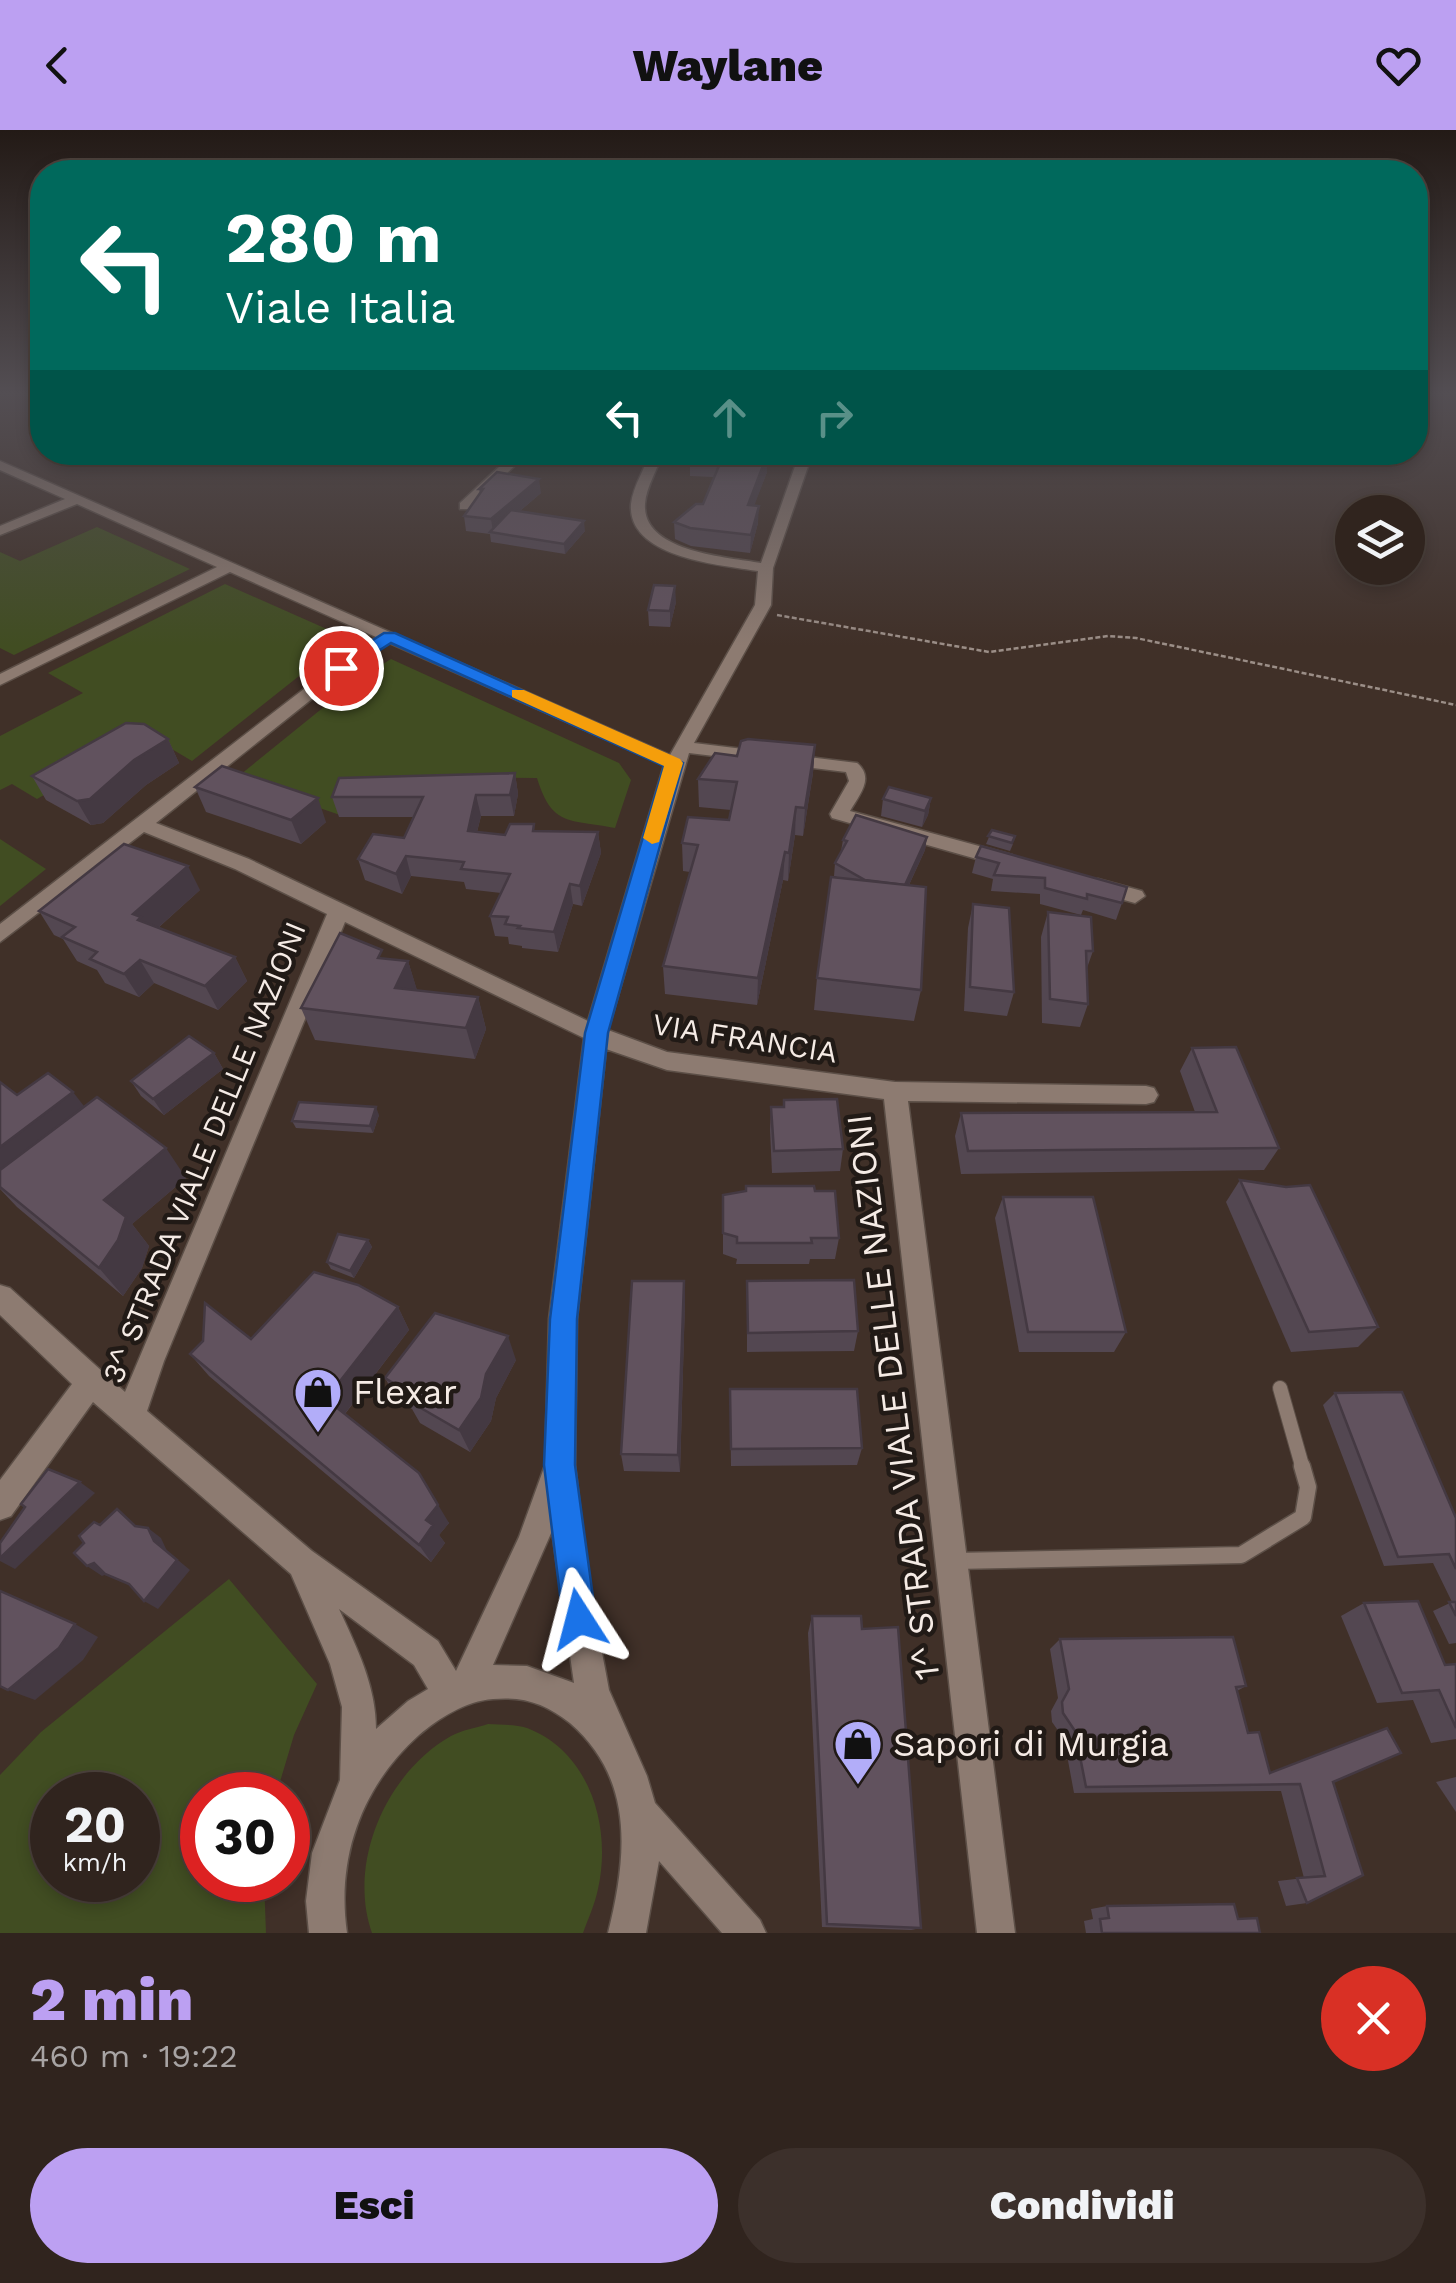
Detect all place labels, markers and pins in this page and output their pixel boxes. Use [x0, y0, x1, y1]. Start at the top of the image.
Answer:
pin [299, 626, 384, 711]
shop icon: Flexar [292, 1366, 344, 1434]
place label: Flexar [353, 1371, 457, 1413]
shop icon: Sapori di Murgia [832, 1718, 884, 1786]
place label: Sapori di Murgia [893, 1723, 1169, 1765]

